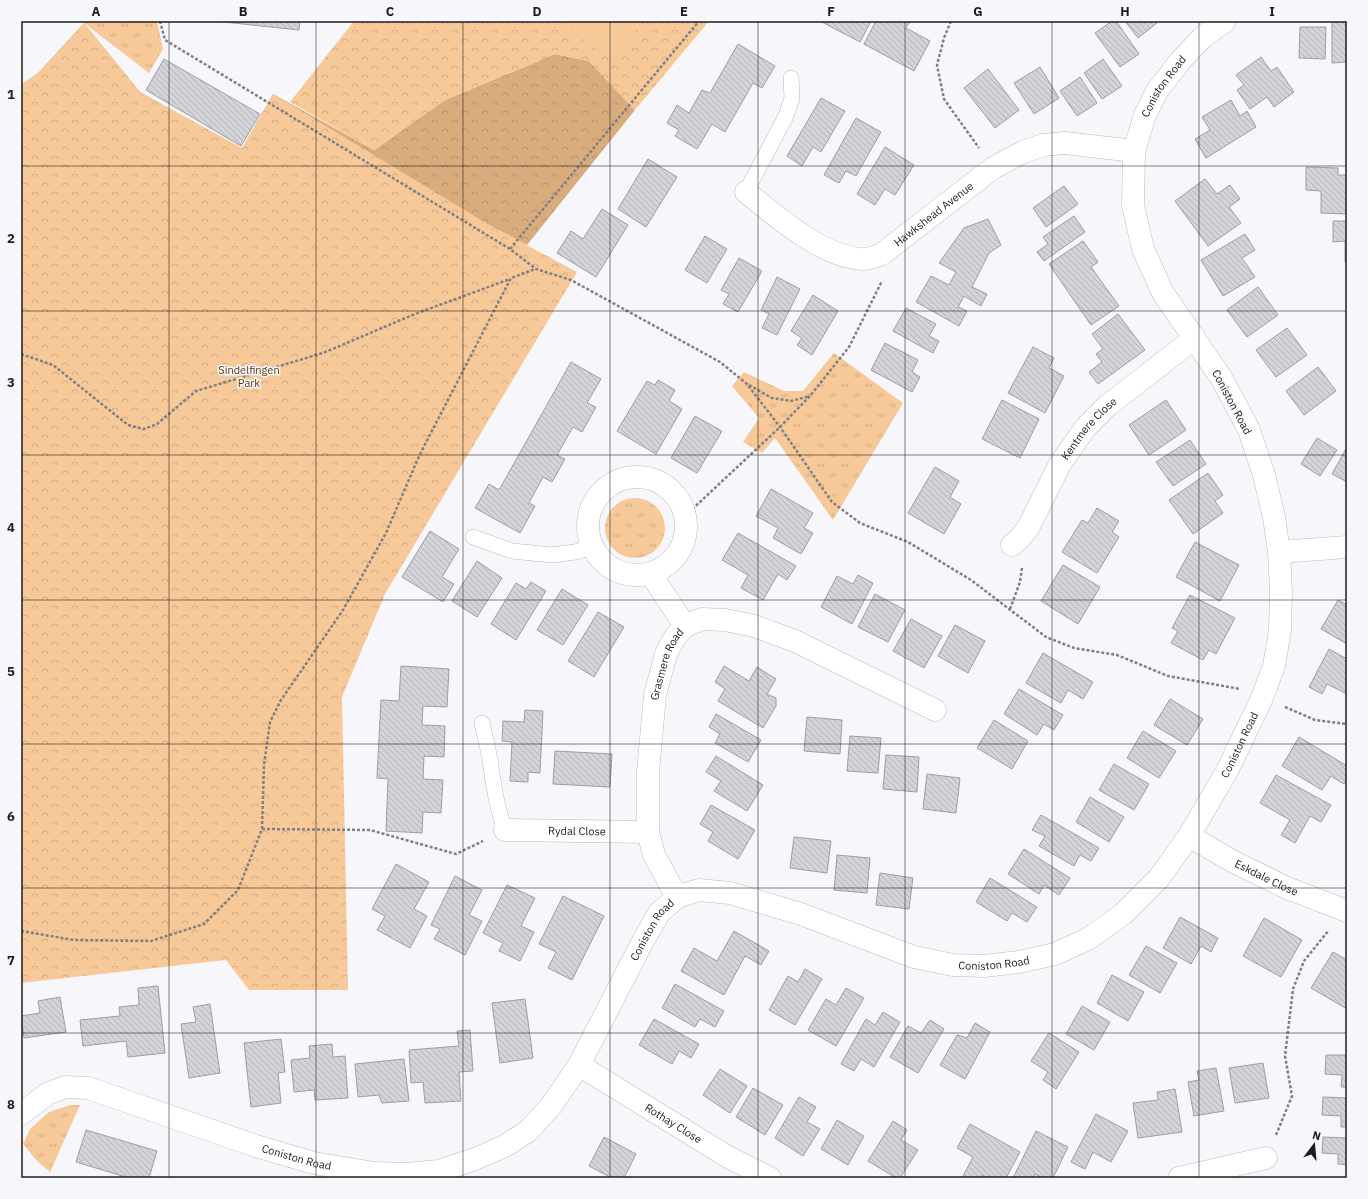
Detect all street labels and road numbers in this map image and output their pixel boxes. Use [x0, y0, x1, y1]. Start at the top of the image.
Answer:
street label: Coniston Road [1138, 52, 1189, 120]
street label: Hawkshead Avenue [891, 179, 976, 249]
street label: Coniston Road [1209, 367, 1255, 437]
street label: Kentmere Close [1058, 394, 1120, 463]
street label: Grasmere Road [648, 625, 687, 701]
street label: Coniston Road [1218, 710, 1261, 780]
street label: Rydal Close [548, 824, 606, 838]
street label: Eskdale Close [1232, 856, 1300, 899]
street label: Coniston Road [627, 896, 677, 963]
street label: Coniston Road [958, 953, 1031, 973]
street label: Rothay Close [642, 1100, 705, 1146]
street label: Coniston Road [260, 1141, 332, 1173]

